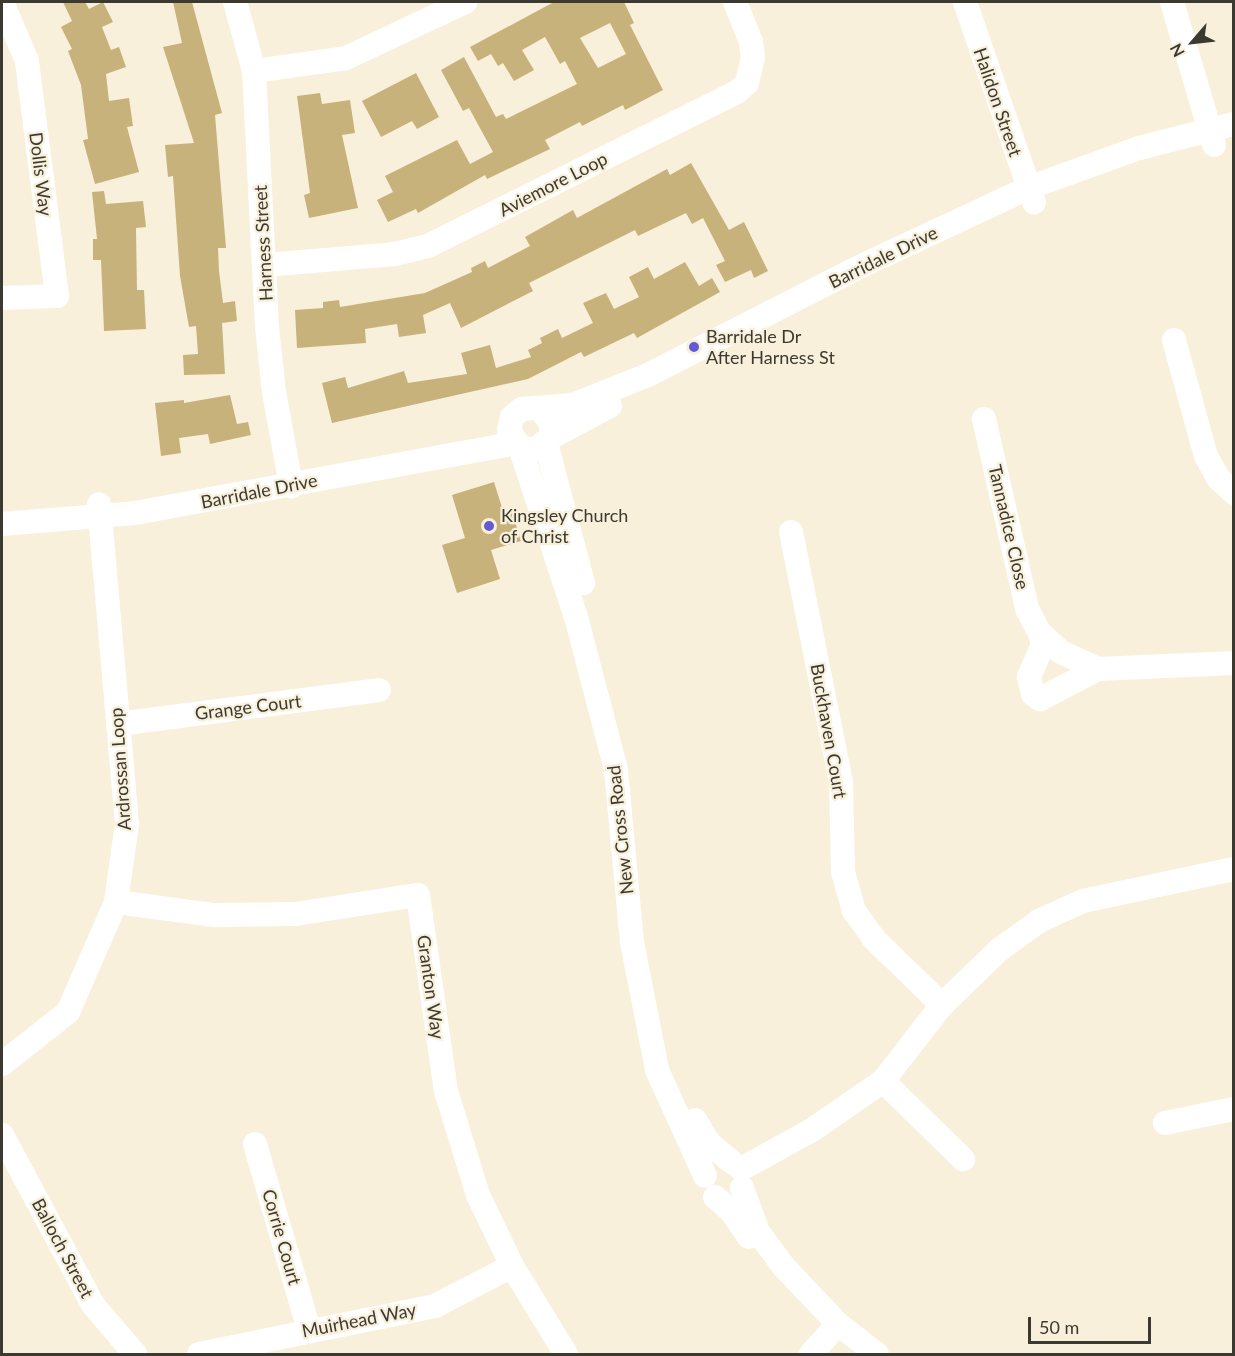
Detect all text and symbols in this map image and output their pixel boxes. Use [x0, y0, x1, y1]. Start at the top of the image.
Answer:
north arrow [1163, 12, 1223, 72]
text: N [1165, 41, 1188, 61]
street label: Halidon Street [969, 45, 1027, 159]
street label: Dollis Way [25, 131, 57, 217]
street label: Aviemore Loop [495, 147, 611, 221]
street label: Harness Street [249, 184, 277, 302]
street label: Barridale Drive [825, 221, 941, 293]
place label: Barridale Dr After Harness St [706, 326, 835, 368]
marker: Barridale Dr After Harness St [687, 340, 701, 354]
street label: Tannadice Close [984, 463, 1034, 591]
street label: Barridale Drive [199, 469, 319, 513]
place label: Kingsley Church of Christ [501, 505, 629, 548]
marker: Kingsley Church of Christ [482, 519, 496, 533]
street label: Buckhaven Court [807, 662, 851, 800]
street label: Grange Court [194, 690, 302, 724]
street label: Ardrossan Loop [105, 707, 135, 831]
street label: New Cross Road [602, 764, 638, 896]
street label: Granton Way [413, 933, 449, 1041]
street label: Corrie Court [258, 1187, 306, 1287]
street label: Balloch Street [28, 1194, 98, 1302]
street label: Muirhead Way [300, 1298, 418, 1342]
scale bar [1031, 1305, 1154, 1343]
text: 50 m [1039, 1316, 1079, 1338]

